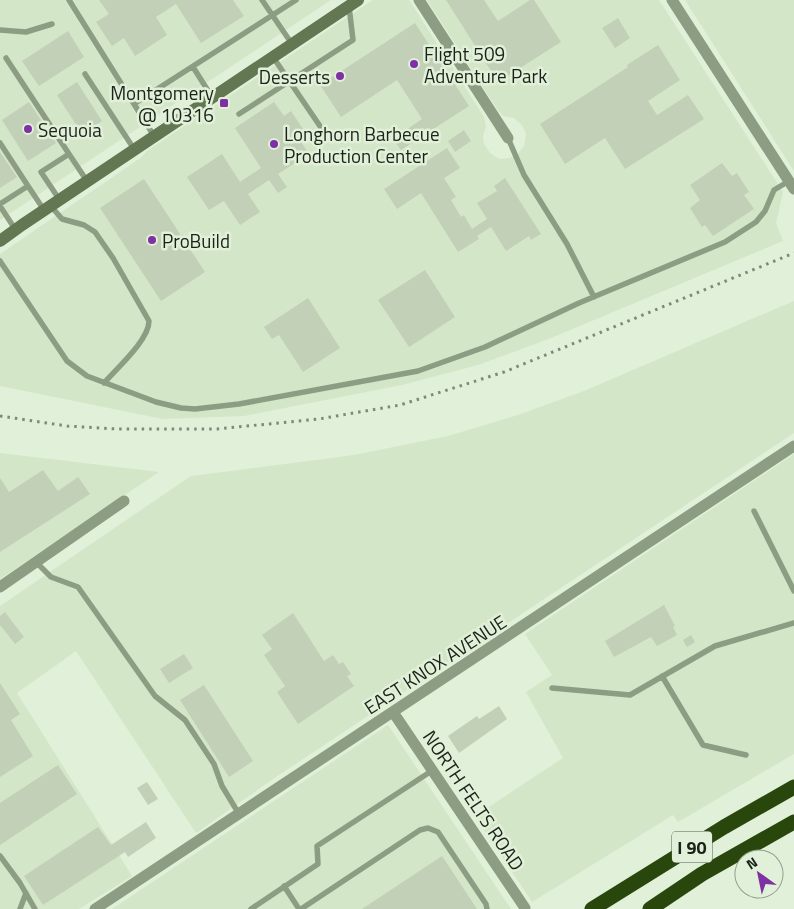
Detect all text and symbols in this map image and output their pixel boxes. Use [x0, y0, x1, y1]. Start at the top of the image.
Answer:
place label: Flight 509 Adventure Park [424, 39, 547, 90]
marker: Flight 509 Adventure Park [408, 58, 420, 70]
place label: Desserts [259, 62, 330, 91]
marker: Desserts [334, 70, 346, 82]
place label: Montgomery @ 10316 [110, 78, 214, 129]
marker: Montgomery @ 10316 [218, 97, 230, 109]
place label: Sequoia [38, 115, 102, 144]
place label: Longhorn Barbecue Production Center [284, 119, 440, 170]
marker: Sequoia [22, 123, 34, 135]
marker: Longhorn Barbecue Production Center [268, 138, 280, 150]
place label: ProBuild [162, 226, 230, 255]
marker: ProBuild [146, 234, 158, 246]
street label: EAST KNOX AVENUE [358, 607, 512, 721]
street label: NORTH FELTS ROAD [416, 724, 532, 876]
road number: I 90 [672, 832, 712, 862]
north arrow [734, 849, 784, 899]
text: N [742, 851, 761, 874]

